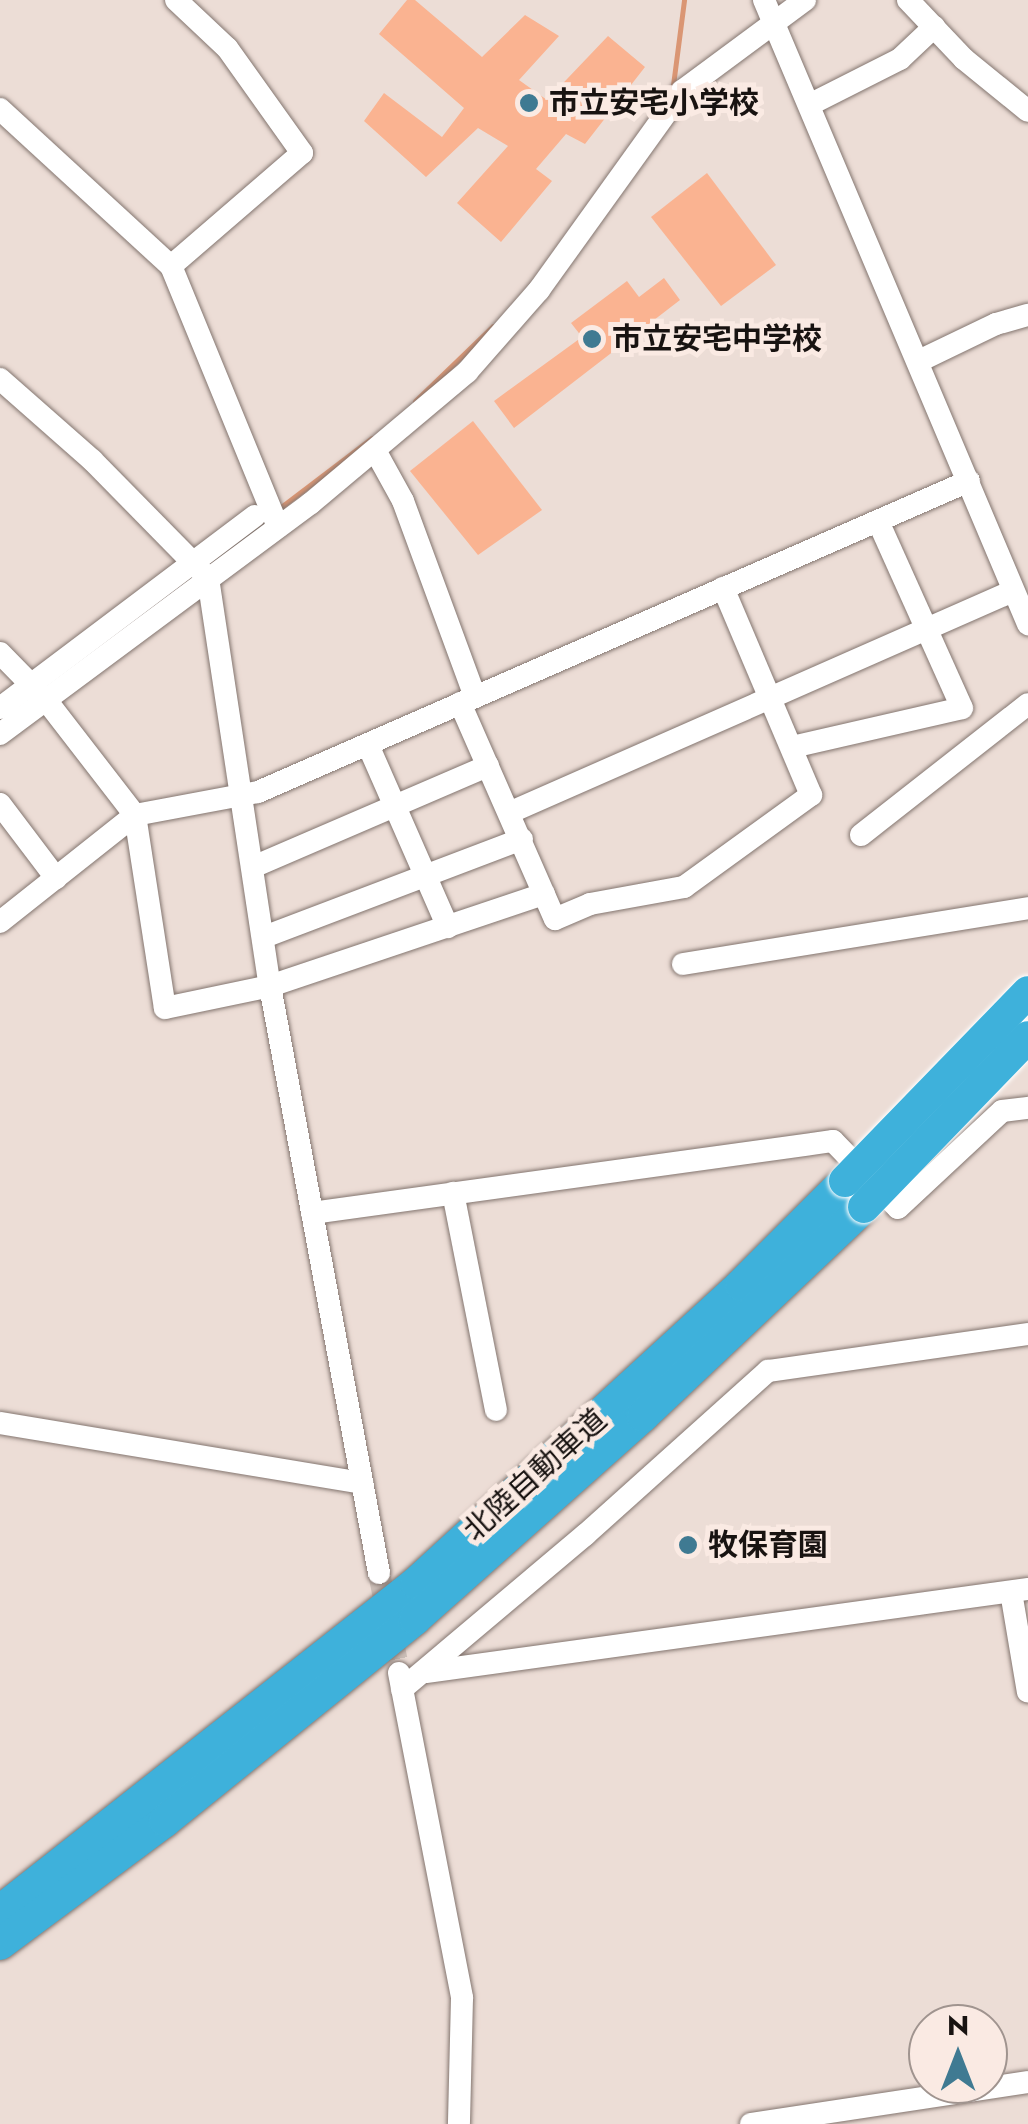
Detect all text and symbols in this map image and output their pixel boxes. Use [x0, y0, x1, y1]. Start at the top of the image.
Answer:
place label: 市立安宅小学校 [549, 85, 759, 121]
marker: 市立安宅小学校 [518, 92, 540, 114]
place label: 市立安宅中学校 [612, 321, 822, 357]
marker: 市立安宅中学校 [581, 328, 603, 350]
street label: 北陸自動車道 [456, 1401, 614, 1549]
place label: 牧保育園 [708, 1527, 828, 1563]
marker: 牧保育園 [677, 1534, 699, 1556]
north arrow [908, 2004, 1008, 2104]
text: N [947, 2005, 969, 2046]

